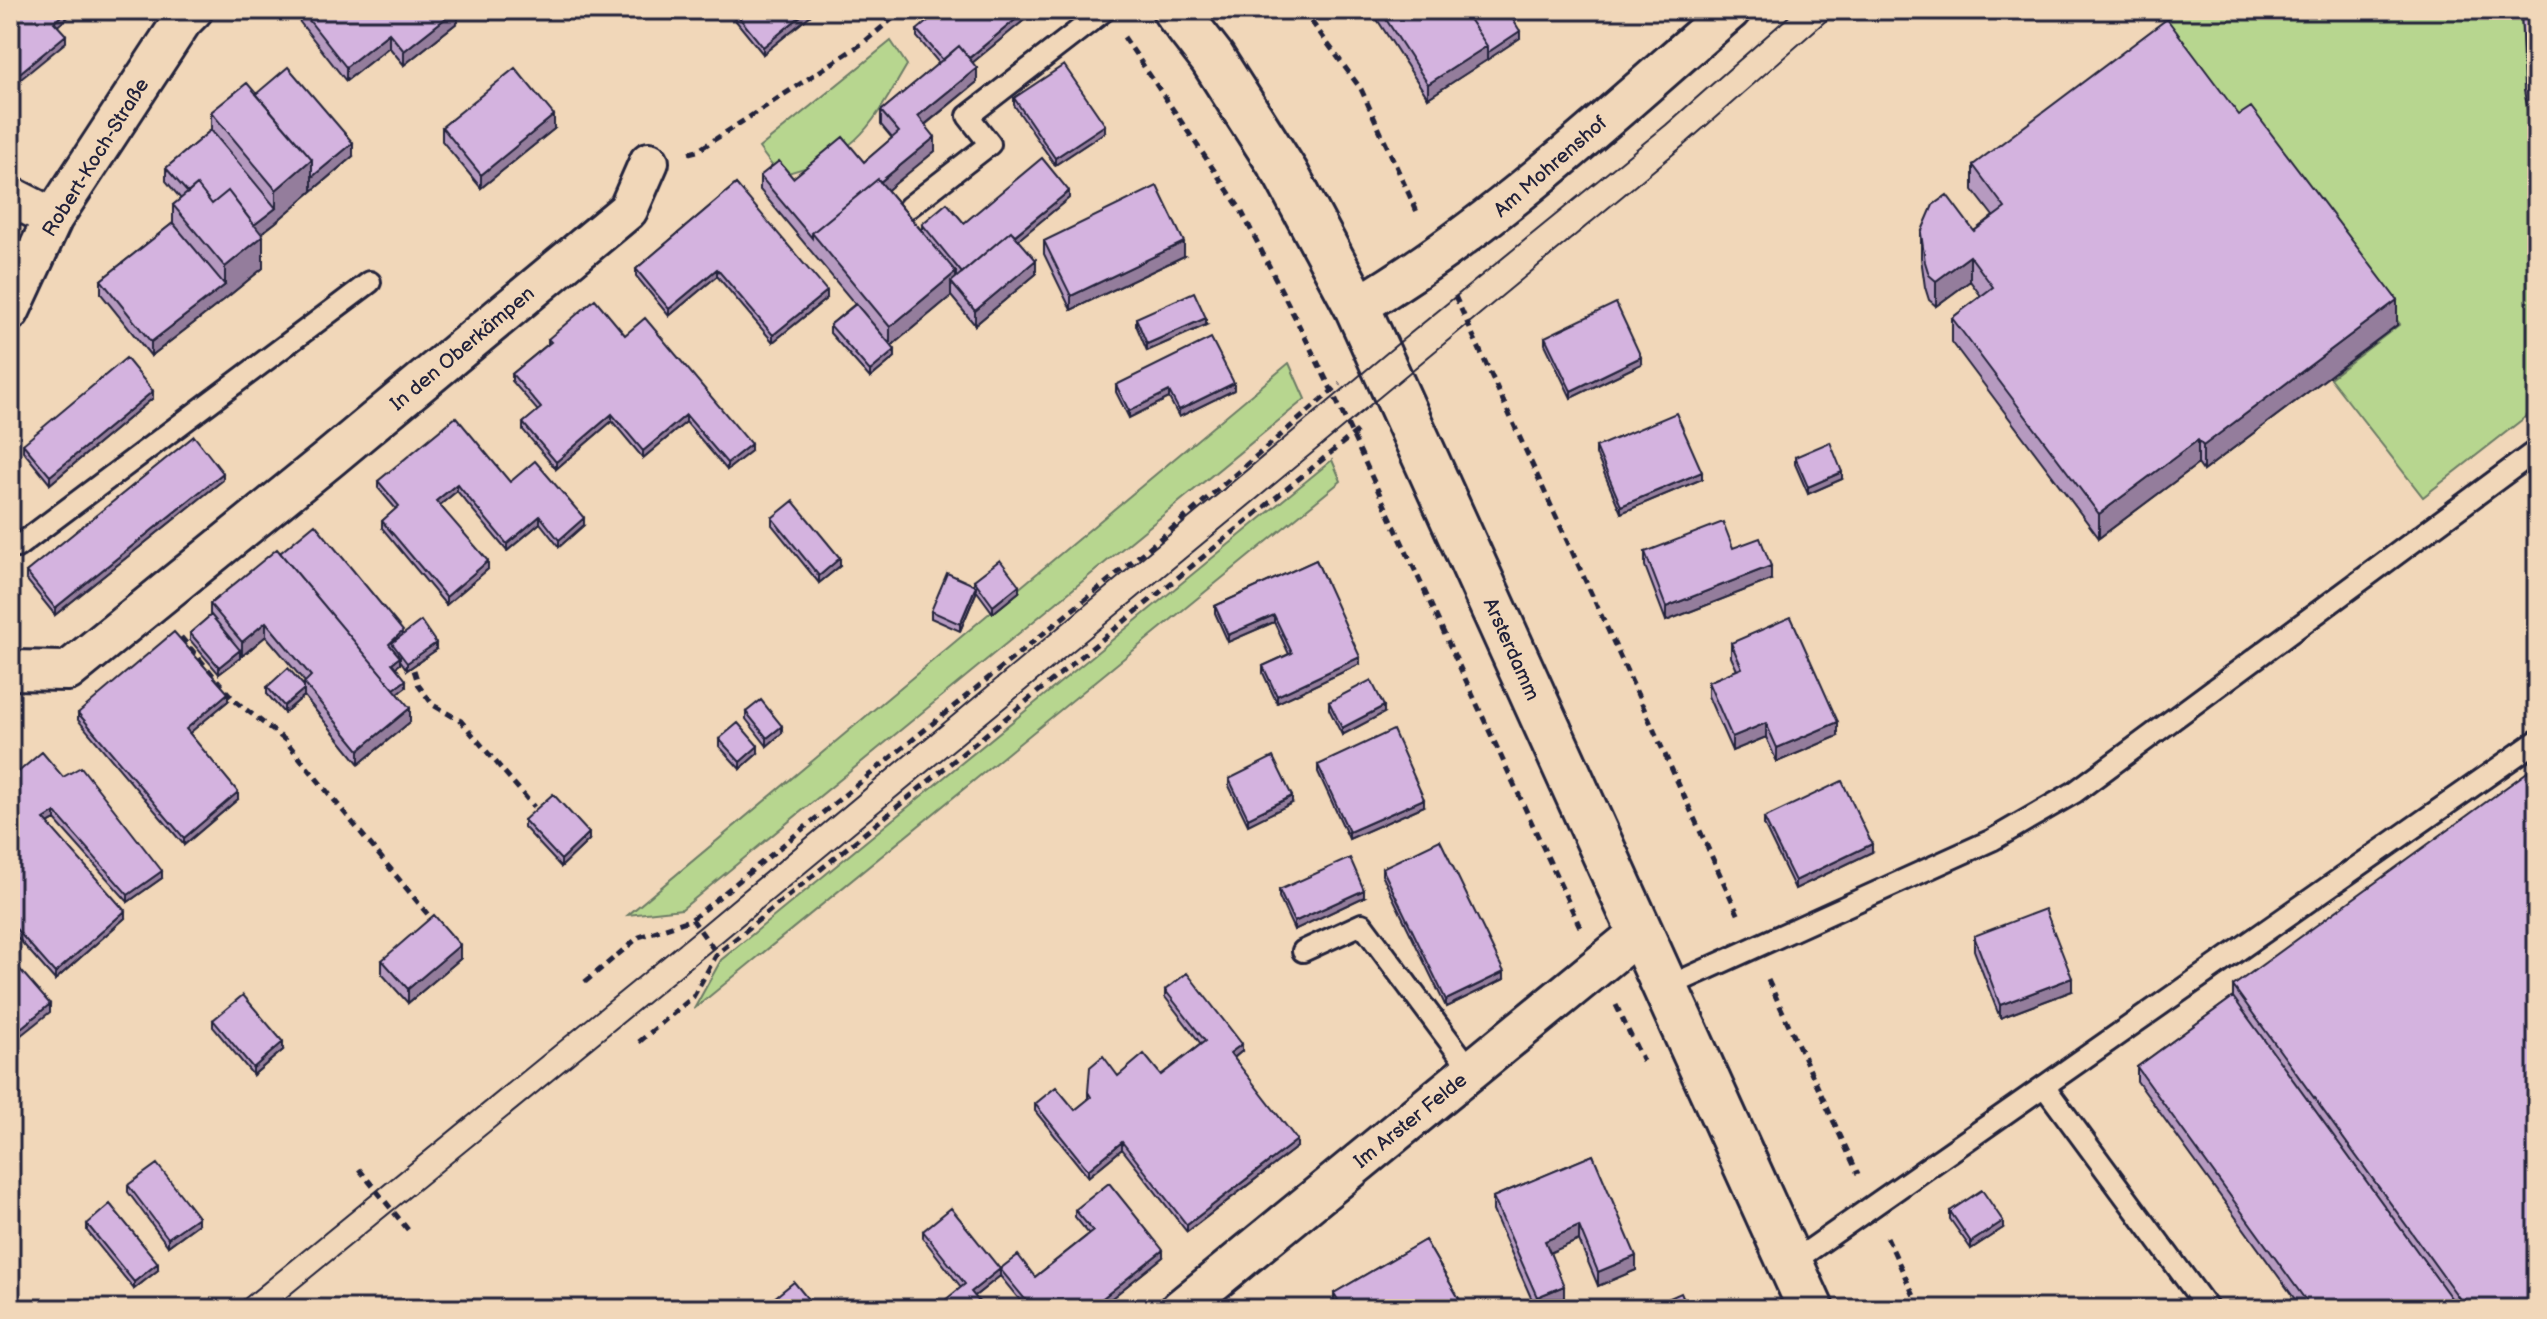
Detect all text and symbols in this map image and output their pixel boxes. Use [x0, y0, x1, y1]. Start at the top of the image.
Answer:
street label: Robert-Koch-Straße [37, 74, 154, 241]
street label: Am Mohrenshof [1489, 111, 1612, 222]
street label: In den Oberkämpen [386, 282, 540, 416]
street label: Arsterdamm [1478, 595, 1544, 704]
street label: Im Arster Felde [1349, 1068, 1472, 1174]

